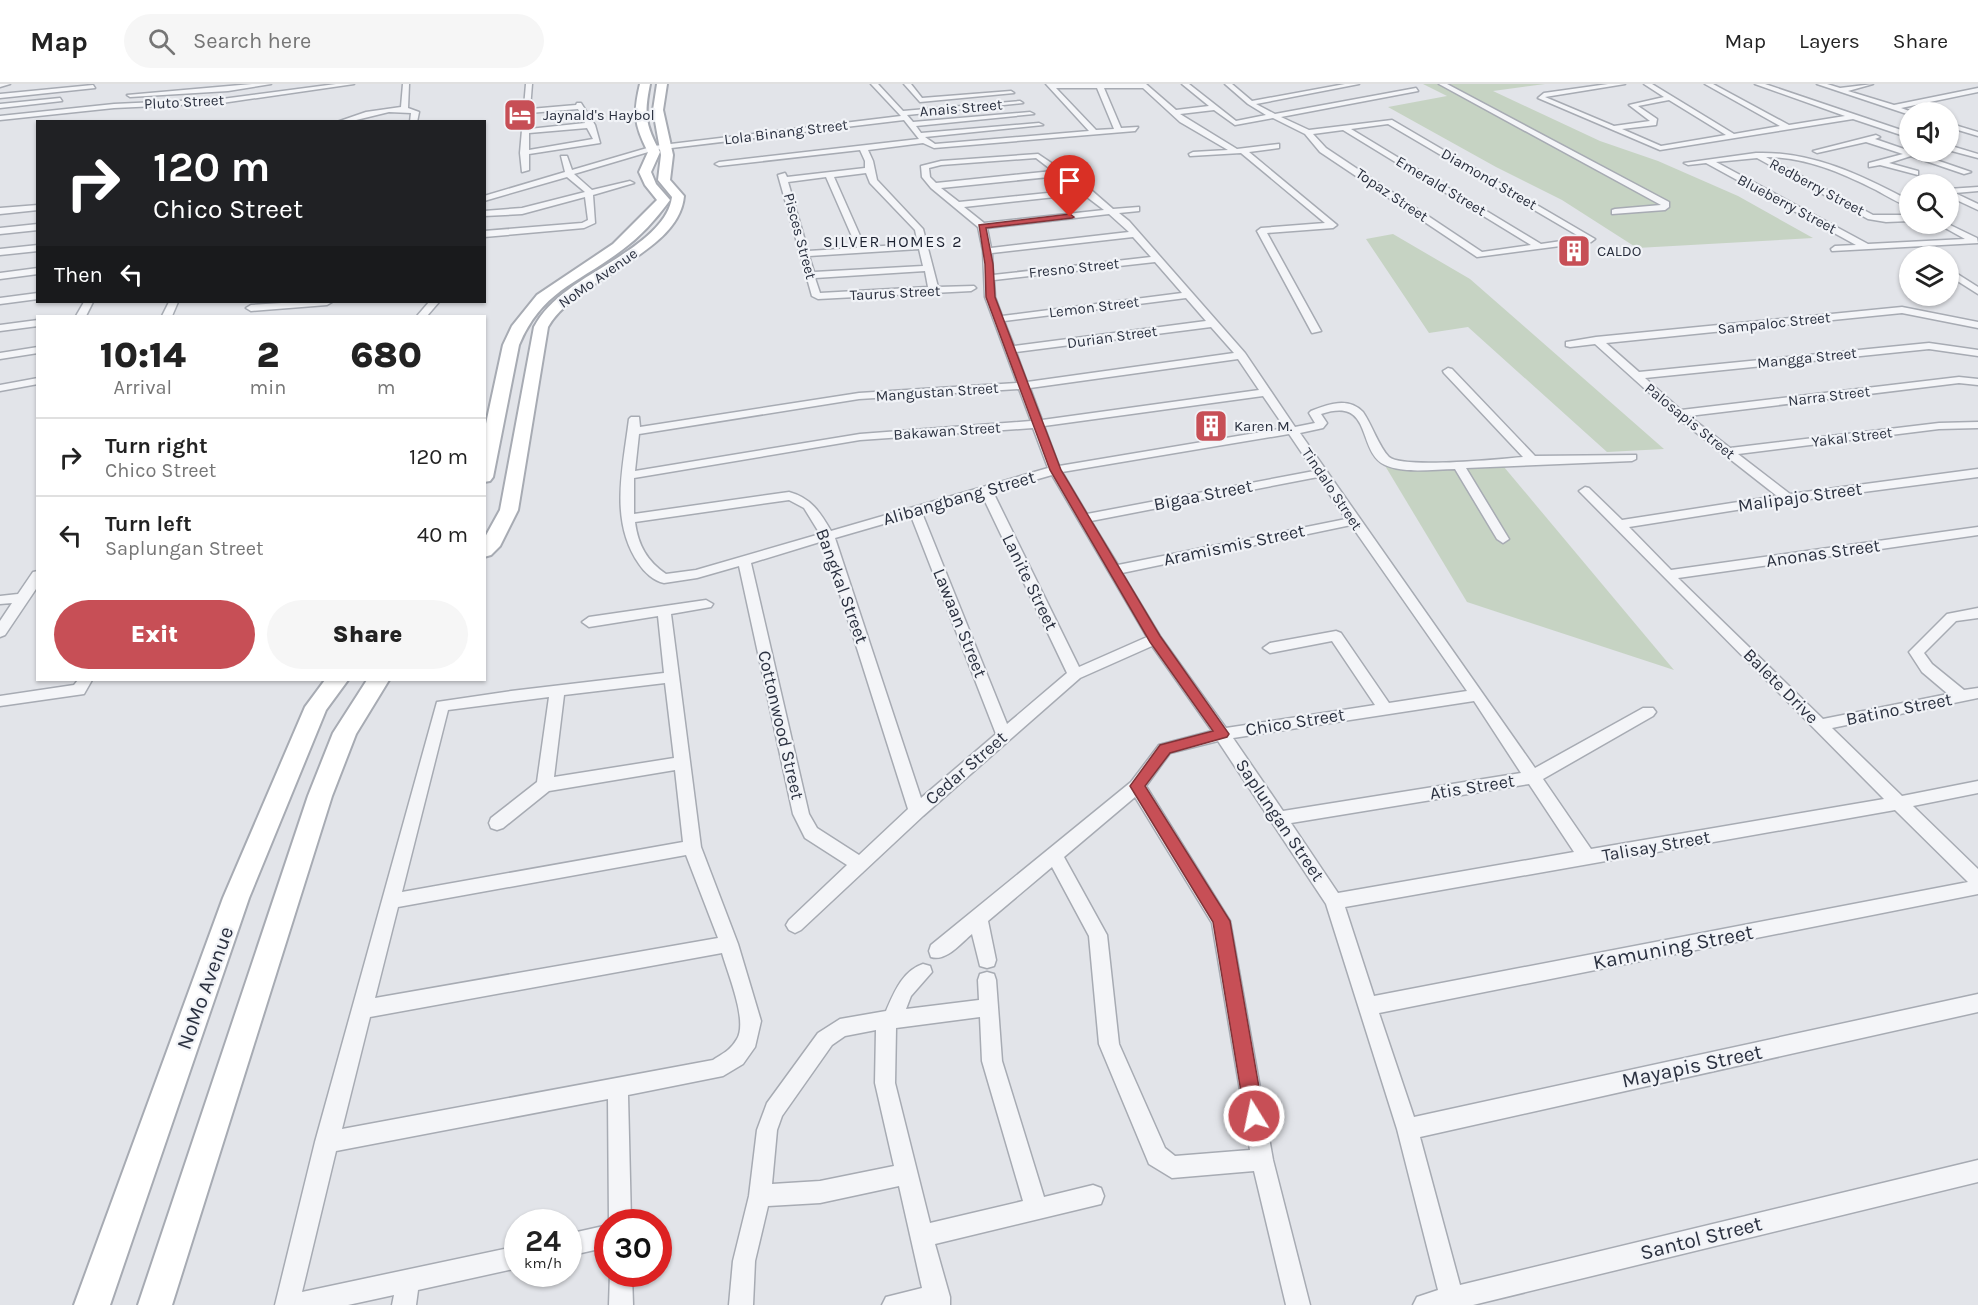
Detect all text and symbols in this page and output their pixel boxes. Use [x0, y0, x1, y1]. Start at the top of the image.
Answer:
search box [124, 14, 544, 68]
text: Map [30, 25, 88, 58]
icon: search [145, 25, 178, 58]
text: Search here [193, 28, 311, 54]
text: Map [1724, 29, 1766, 53]
text: Layers [1799, 29, 1860, 53]
text: Share [1893, 29, 1948, 53]
street label: Pluto Street [143, 91, 225, 113]
street label: Anais Street [919, 95, 1003, 121]
hotel icon: Jaynald's Haybol [502, 97, 538, 133]
map controls [1899, 102, 1959, 306]
button: sound [1899, 102, 1959, 162]
place label: Jaynald's Haybol [543, 106, 655, 124]
street label: Lola Binang Street [723, 115, 849, 149]
text: 120 m [153, 142, 270, 192]
icon: right [54, 144, 132, 222]
street label: Diamond Street [1438, 144, 1540, 214]
street label: Emerald Street [1393, 152, 1490, 220]
street label: Redberry Street [1766, 154, 1868, 220]
pin [1044, 155, 1095, 217]
icon: arrive [1053, 164, 1086, 197]
street label: Topaz Street [1352, 164, 1432, 226]
street label: Blueberry Street [1734, 170, 1840, 238]
button: search [1899, 174, 1959, 234]
street label: Pisces Street [780, 191, 820, 282]
text: Chico Street [153, 193, 303, 225]
district label: SILVER HOMES 2 [823, 232, 963, 251]
building icon: CALDO [1556, 233, 1592, 269]
place label: CALDO [1597, 242, 1641, 260]
street label: NoMo Avenue [555, 244, 641, 312]
button: layers [1899, 246, 1959, 306]
street label: Fresno Street [1028, 254, 1120, 282]
icon: left [115, 258, 148, 291]
text: Then [54, 262, 103, 288]
street label: Taurus Street [849, 282, 941, 304]
street label: Lemon Street [1048, 292, 1140, 321]
street label: Sampaloc Street [1717, 308, 1832, 338]
street label: Durian Street [1066, 322, 1159, 352]
text: 10:14 [100, 334, 186, 376]
text: 2 [257, 334, 279, 376]
text: 680 [350, 334, 422, 376]
street label: Mangga Street [1756, 344, 1858, 372]
text: Arrival [114, 376, 172, 399]
text: min [250, 376, 286, 399]
text: m [377, 376, 396, 399]
street label: Mangustan Street [875, 379, 999, 405]
street label: Palosapis Street [1641, 379, 1739, 463]
street label: Narra Street [1787, 382, 1871, 410]
building icon: Karen M. [1193, 408, 1229, 444]
place label: Karen M. [1234, 417, 1293, 435]
street label: Bakawan Street [893, 418, 1001, 444]
street label: Yakal Street [1811, 423, 1894, 451]
text: Turn right [105, 433, 208, 459]
icon: right [54, 441, 87, 474]
text: 120 m [409, 444, 468, 470]
street label: Tindalo Street [1298, 444, 1366, 534]
text: Chico Street [105, 459, 216, 482]
street label: Alibangbang Street [880, 466, 1038, 530]
street label: Bigaa Street [1152, 475, 1255, 515]
street label: Malipajo Street [1736, 477, 1864, 517]
text: Turn left [105, 511, 192, 537]
icon: left [54, 519, 87, 552]
street label: Aramismis Street [1161, 519, 1307, 571]
text: 40 m [417, 522, 468, 548]
street label: Bangkal Street [811, 525, 873, 647]
street label: Lanite Street [997, 530, 1063, 634]
street label: Anonas Street [1765, 534, 1882, 572]
text: Saplungan Street [105, 537, 264, 560]
street label: Lawaan Street [928, 565, 992, 681]
button: Exit [54, 600, 255, 669]
button: Share [267, 600, 468, 669]
street label: Balete Drive [1739, 644, 1823, 728]
street label: Cottonwood Street [753, 648, 809, 802]
street label: Batino Street [1844, 688, 1954, 730]
street label: Chico Street [1244, 703, 1346, 741]
street label: Cedar Street [921, 726, 1012, 809]
street label: Saplungan Street [1231, 755, 1329, 886]
street label: Atis Street [1428, 769, 1516, 805]
street label: Talisay Street [1600, 826, 1712, 866]
street label: Kamuning Street [1591, 920, 1755, 974]
street label: NoMo Avenue [172, 923, 238, 1053]
street label: Mayapis Street [1620, 1039, 1764, 1093]
position arrow [1222, 1084, 1286, 1148]
speed limit sign: 30 [594, 1209, 672, 1287]
street label: Santol Street [1638, 1211, 1765, 1265]
text: 24 [525, 1223, 561, 1259]
text: km/h [524, 1254, 562, 1272]

